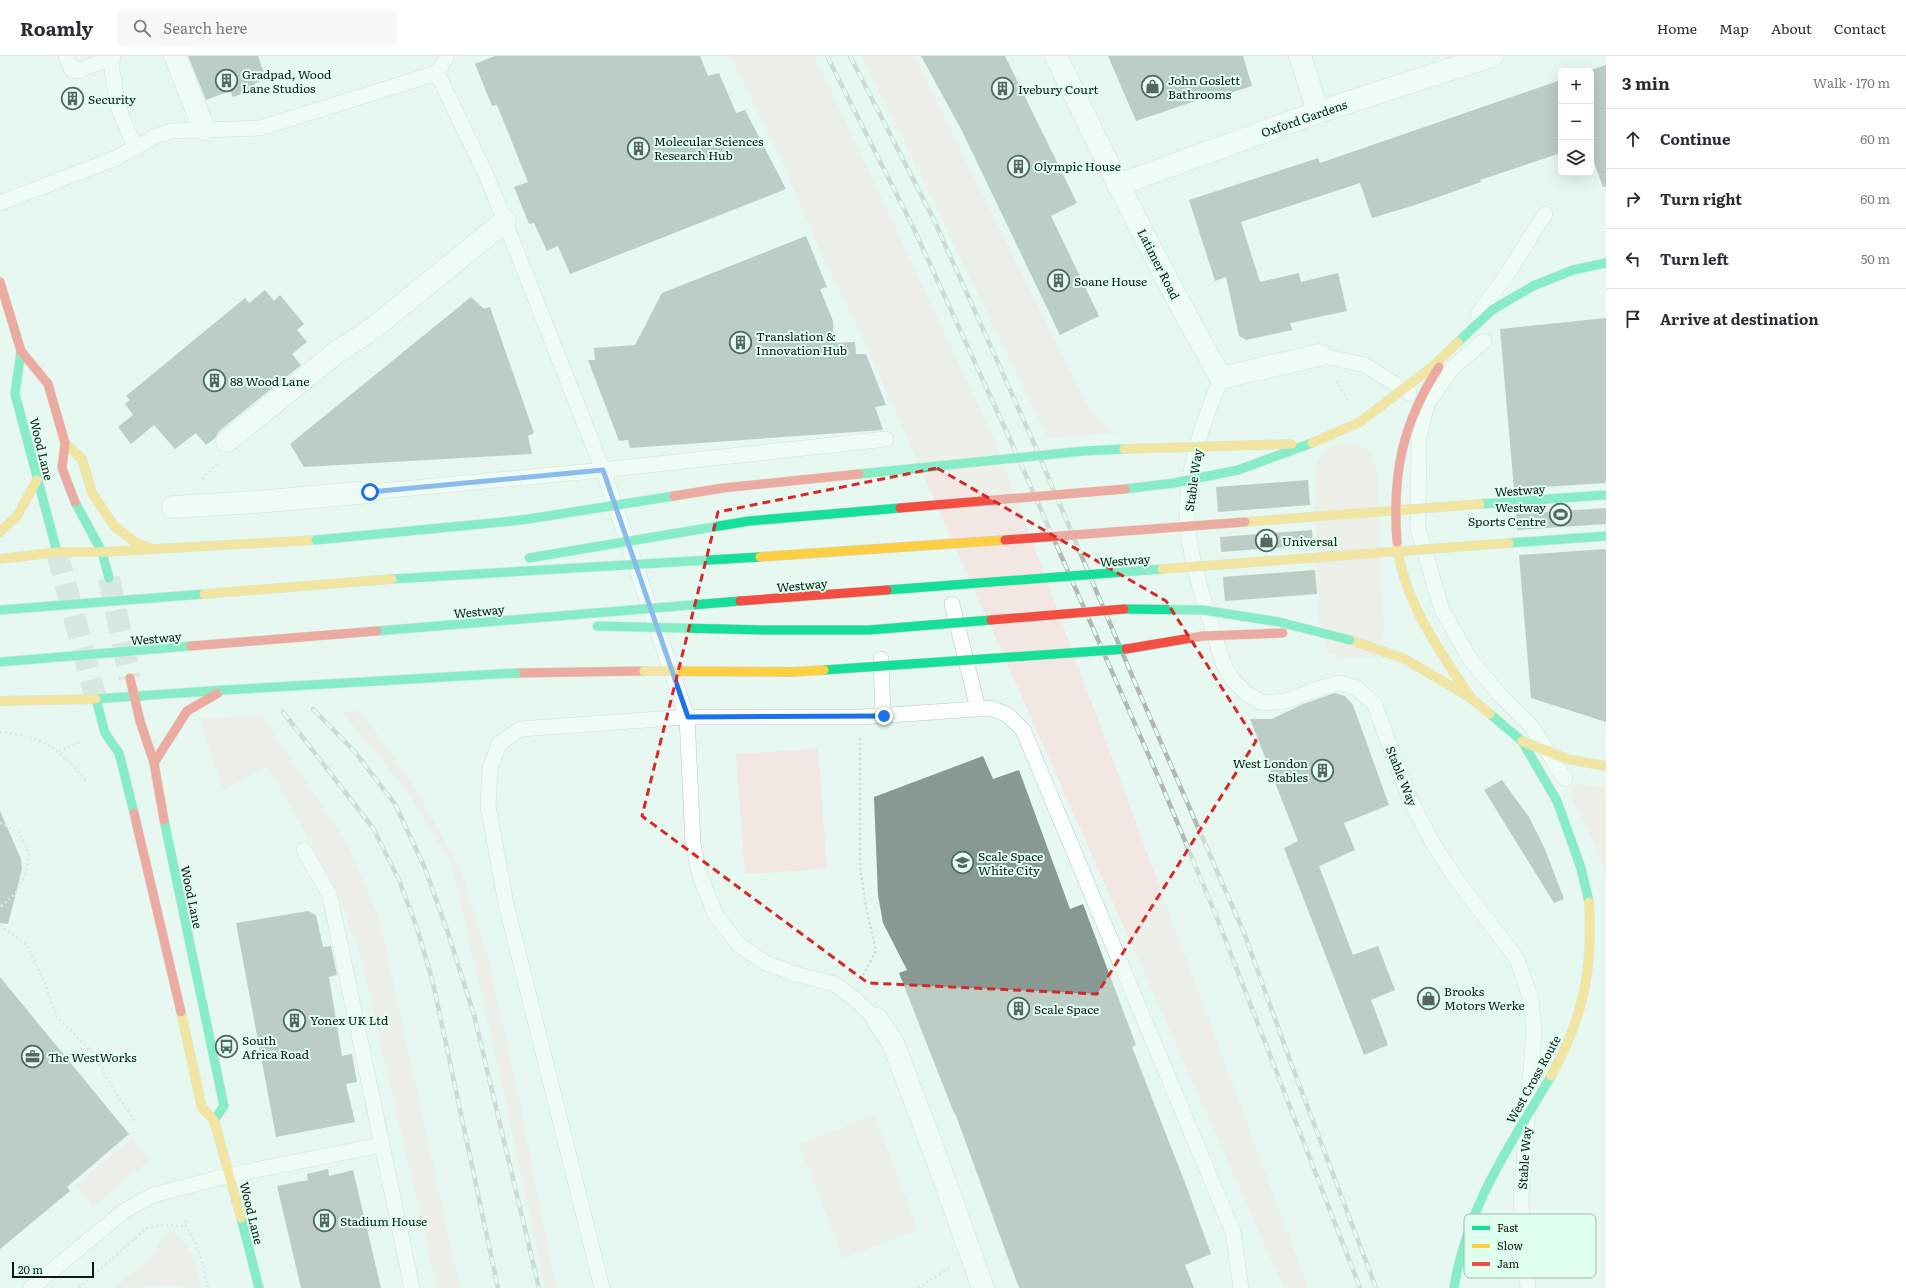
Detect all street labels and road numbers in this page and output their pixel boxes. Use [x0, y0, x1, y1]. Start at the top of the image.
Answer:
street label: Oxford Gardens [1258, 95, 1350, 141]
street label: Latimer Road [1133, 225, 1185, 303]
street label: Wood Lane [26, 416, 58, 482]
street label: Stable Way [1180, 447, 1206, 513]
street label: Westway [1494, 479, 1546, 501]
street label: Westway [1099, 549, 1151, 571]
street label: Westway [776, 574, 828, 596]
street label: Westway [453, 600, 505, 622]
street label: Westway [130, 627, 182, 649]
street label: Stable Way [1382, 743, 1422, 809]
street label: Wood Lane [177, 864, 207, 930]
street label: West Cross Route [1501, 1032, 1565, 1126]
street label: Stable Way [1513, 1126, 1535, 1190]
street label: Wood Lane [236, 1180, 268, 1246]

